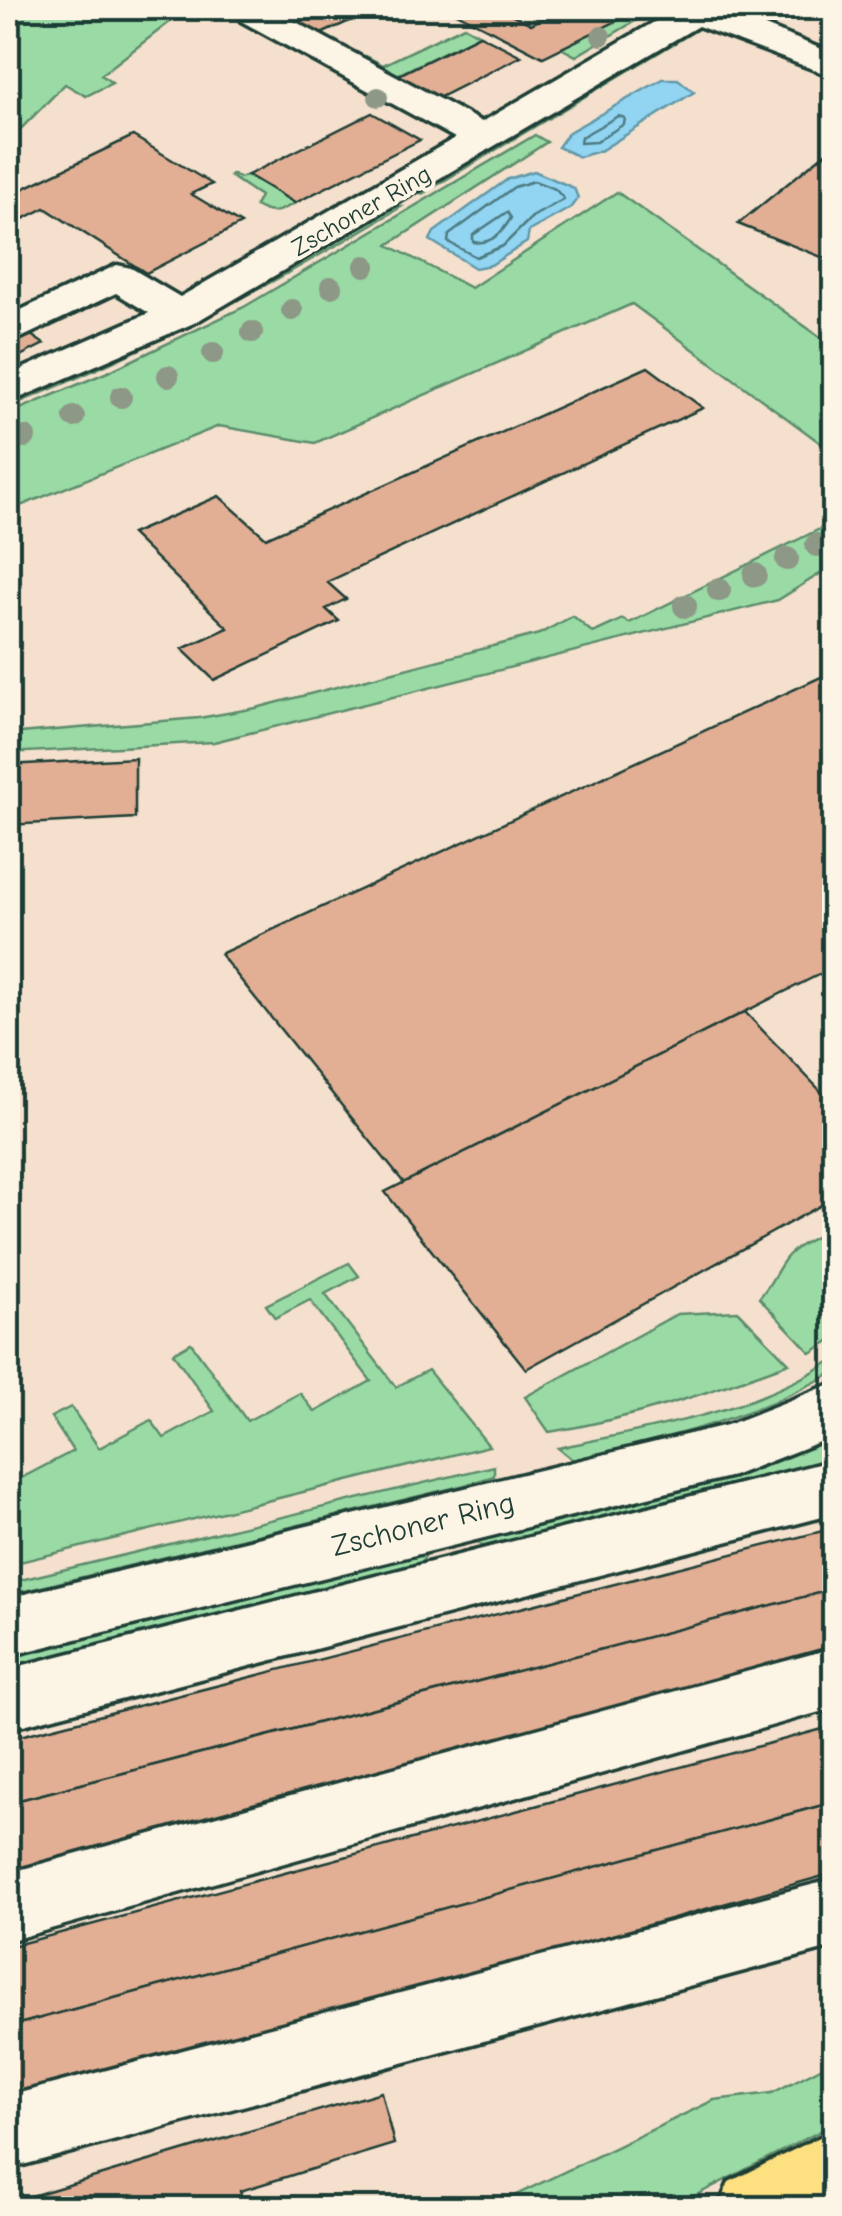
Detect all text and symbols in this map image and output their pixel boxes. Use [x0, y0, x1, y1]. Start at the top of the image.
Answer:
street label: Zschoner Ring [287, 159, 436, 262]
street label: Zschoner Ring [328, 1485, 518, 1564]

